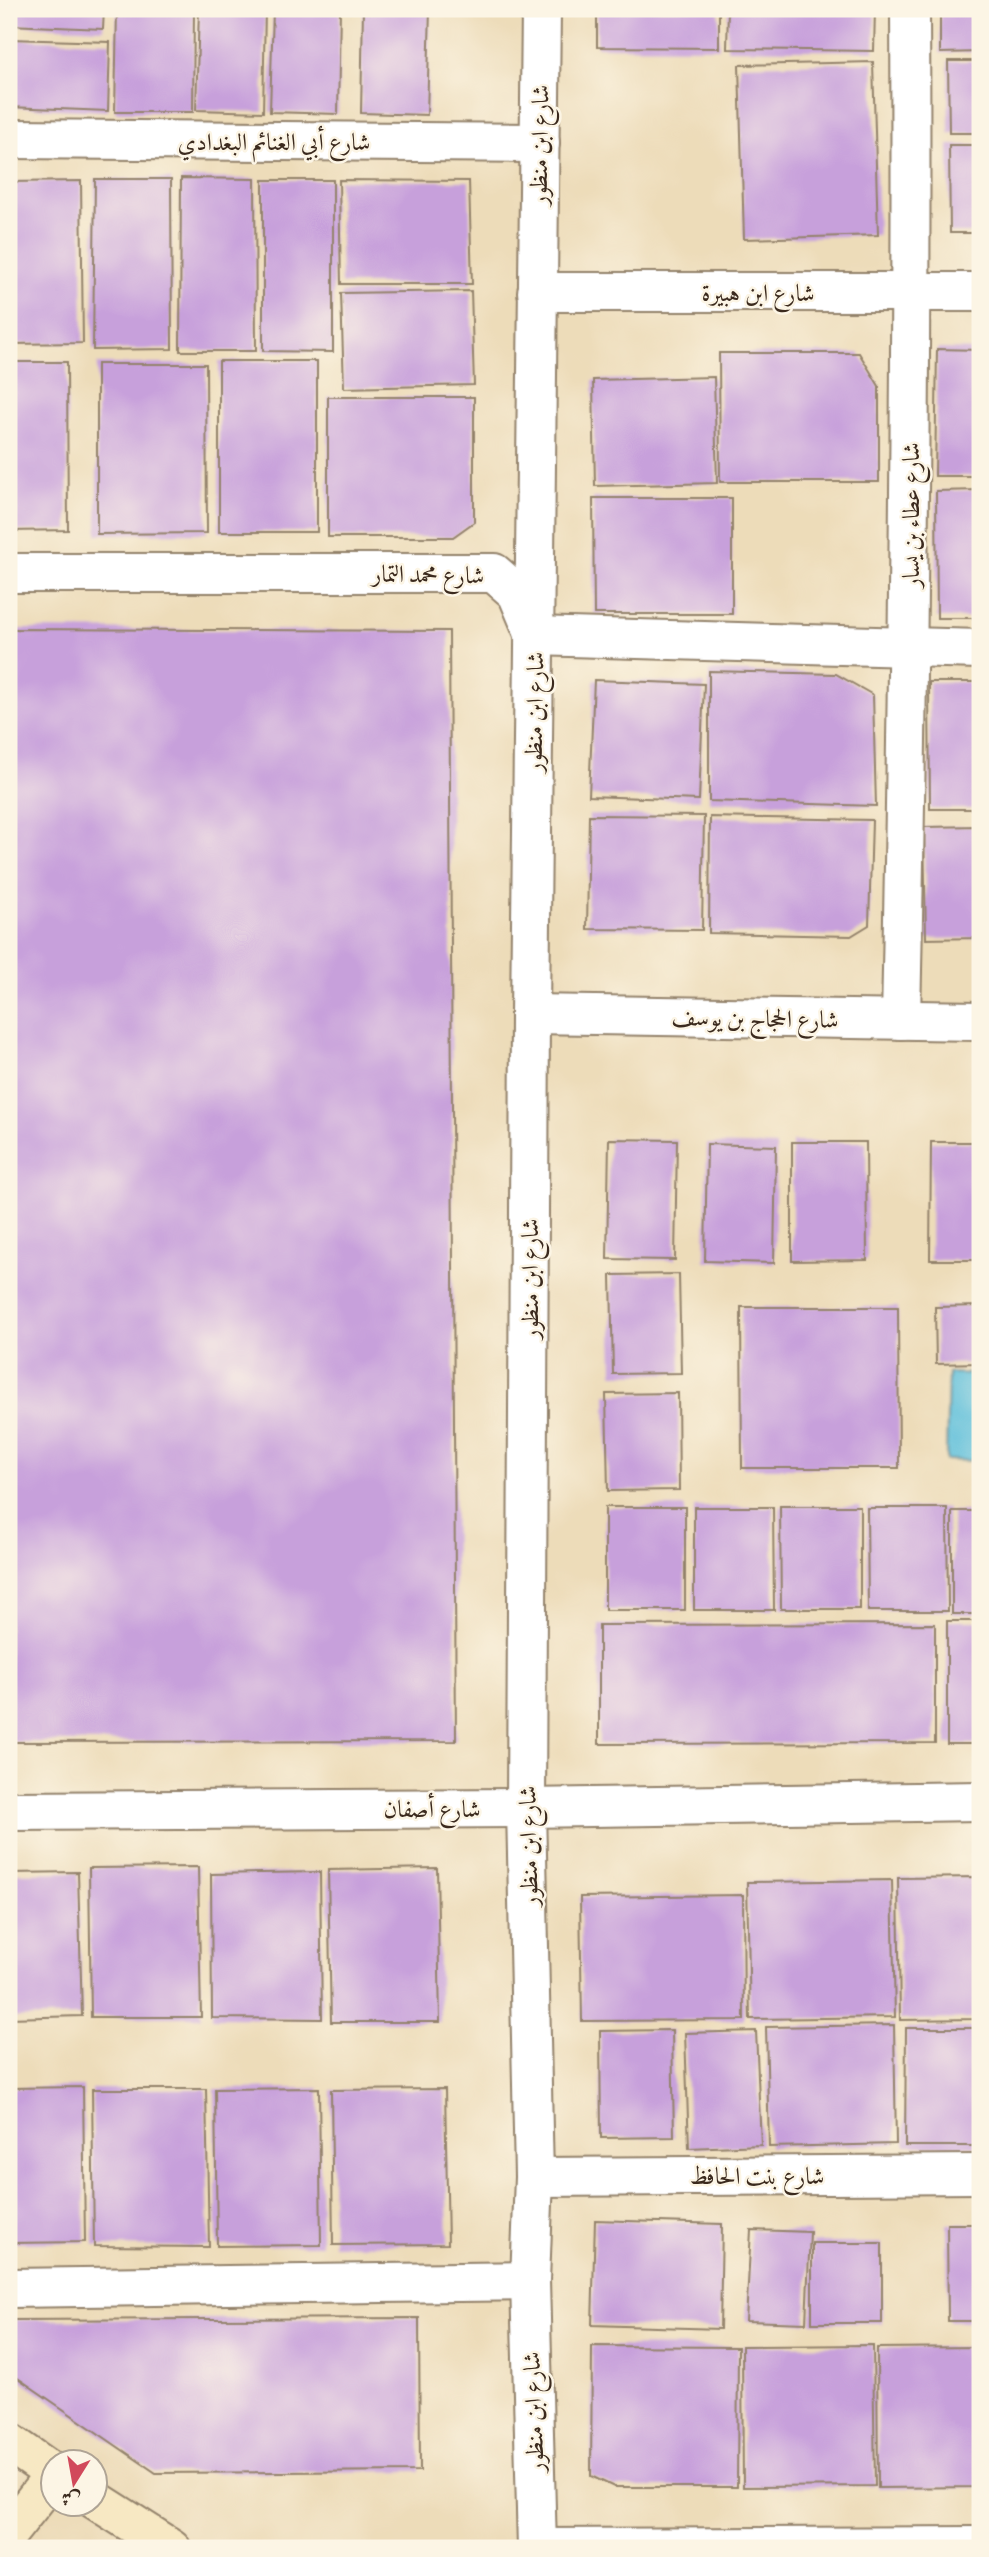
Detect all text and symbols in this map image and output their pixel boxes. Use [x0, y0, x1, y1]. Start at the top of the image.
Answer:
street label: شارع ابن منظور [522, 84, 561, 208]
street label: شارع أبي الغنائم البغدادي [178, 125, 370, 163]
street label: شارع ابن هبيرة [701, 277, 815, 313]
street label: شارع عطاء بن يسار [895, 442, 931, 590]
street label: شارع محمد التمار [369, 557, 484, 595]
street label: شارع ابن منظور [517, 651, 556, 775]
street label: شارع الحجاج بن يوسف [671, 1001, 839, 1041]
street label: شارع ابن منظور [514, 1219, 550, 1341]
street label: شارع ابن منظور [511, 1785, 550, 1909]
street label: شارع أصفان [383, 1792, 481, 1829]
street label: شارع بنت الحافظ [690, 2160, 824, 2196]
street label: شارع ابن منظور [515, 2351, 556, 2475]
north arrow [38, 2448, 108, 2518]
text: ش [59, 2485, 82, 2513]

